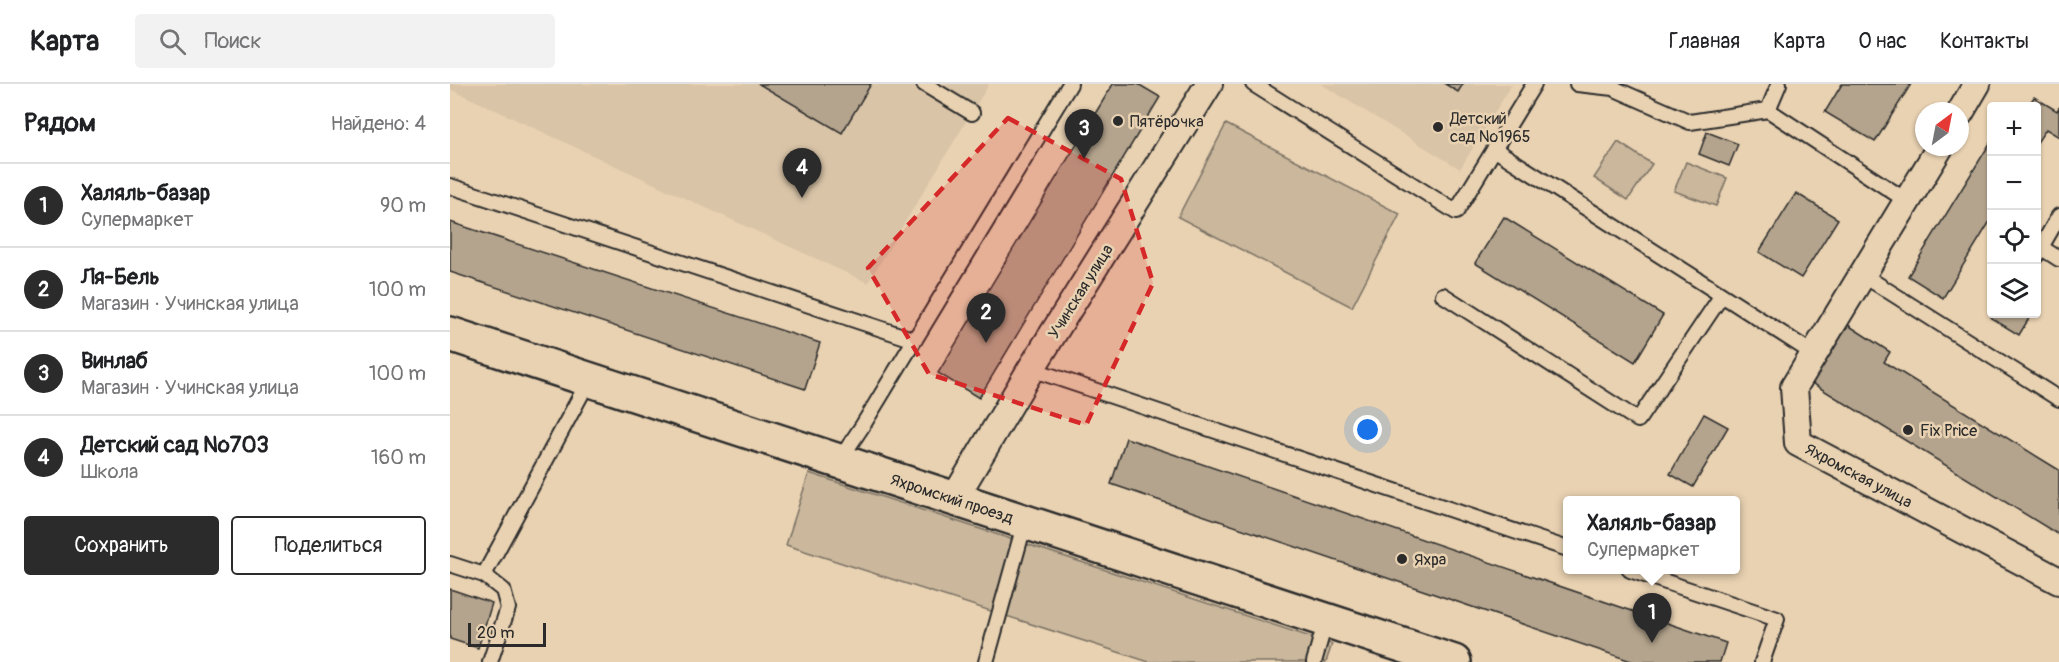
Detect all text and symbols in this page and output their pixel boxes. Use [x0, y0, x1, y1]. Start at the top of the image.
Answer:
search box [135, 14, 555, 68]
text: Карта [30, 24, 99, 59]
icon: search [156, 25, 189, 58]
text: Поиск [204, 27, 262, 55]
text: Главная [1669, 28, 1740, 55]
text: Карта [1773, 28, 1825, 55]
text: О нас [1858, 28, 1907, 55]
text: Контакты [1940, 28, 2029, 55]
north arrow [1915, 102, 1969, 156]
map controls [1987, 102, 2041, 318]
button: + [1987, 102, 2041, 156]
text: Рядом [24, 107, 96, 139]
place label: Детский сад №1965 [1449, 109, 1531, 147]
pin: 3 [1064, 110, 1104, 159]
text: Найдено: 4 [331, 111, 426, 136]
place label: Пятёрочка [1130, 112, 1204, 132]
marker: Пятёрочка [1111, 114, 1125, 128]
marker: Детский сад №1965 [1431, 120, 1445, 134]
pin: 4 [782, 148, 822, 198]
button: − [1987, 156, 2041, 210]
text: Халяль-базар [81, 179, 210, 207]
text: 1 [40, 193, 47, 218]
text: 90 m [380, 193, 426, 218]
text: Супермаркет [81, 207, 193, 232]
button: locate [1987, 210, 2041, 264]
street label: Учинская улица [1044, 241, 1118, 342]
text: Ля-Бель [81, 263, 160, 291]
button: layers [1987, 264, 2041, 318]
text: 2 [38, 277, 49, 302]
text: 100 m [369, 277, 426, 302]
text: Магазин · Учинская улица [81, 291, 299, 316]
pin: 2 [966, 294, 1006, 343]
text: Винлаб [81, 347, 148, 375]
text: 3 [38, 361, 49, 386]
text: 100 m [369, 361, 426, 386]
text: Магазин · Учинская улица [81, 375, 299, 400]
your location [1353, 415, 1382, 444]
place label: Fix Price [1920, 421, 1977, 441]
marker: Fix Price [1901, 423, 1915, 437]
text: Детский сад №703 [81, 431, 269, 459]
street label: Яхромская улица [1801, 439, 1916, 513]
text: 4 [38, 445, 49, 470]
text: 160 m [371, 445, 426, 470]
text: Школа [81, 459, 138, 484]
street label: Яхромский проезд [888, 470, 1016, 528]
popup [1563, 496, 1740, 574]
text: Халяль-базар [1587, 509, 1716, 537]
button: Сохранить [24, 516, 219, 575]
button: Поделиться [231, 516, 426, 575]
text: Супермаркет [1587, 537, 1699, 562]
place label: Яхра [1414, 550, 1446, 570]
marker: Яхра [1395, 552, 1409, 566]
pin: 1 [1632, 594, 1672, 643]
scale bar [468, 620, 546, 648]
text: 20 m [477, 623, 515, 643]

